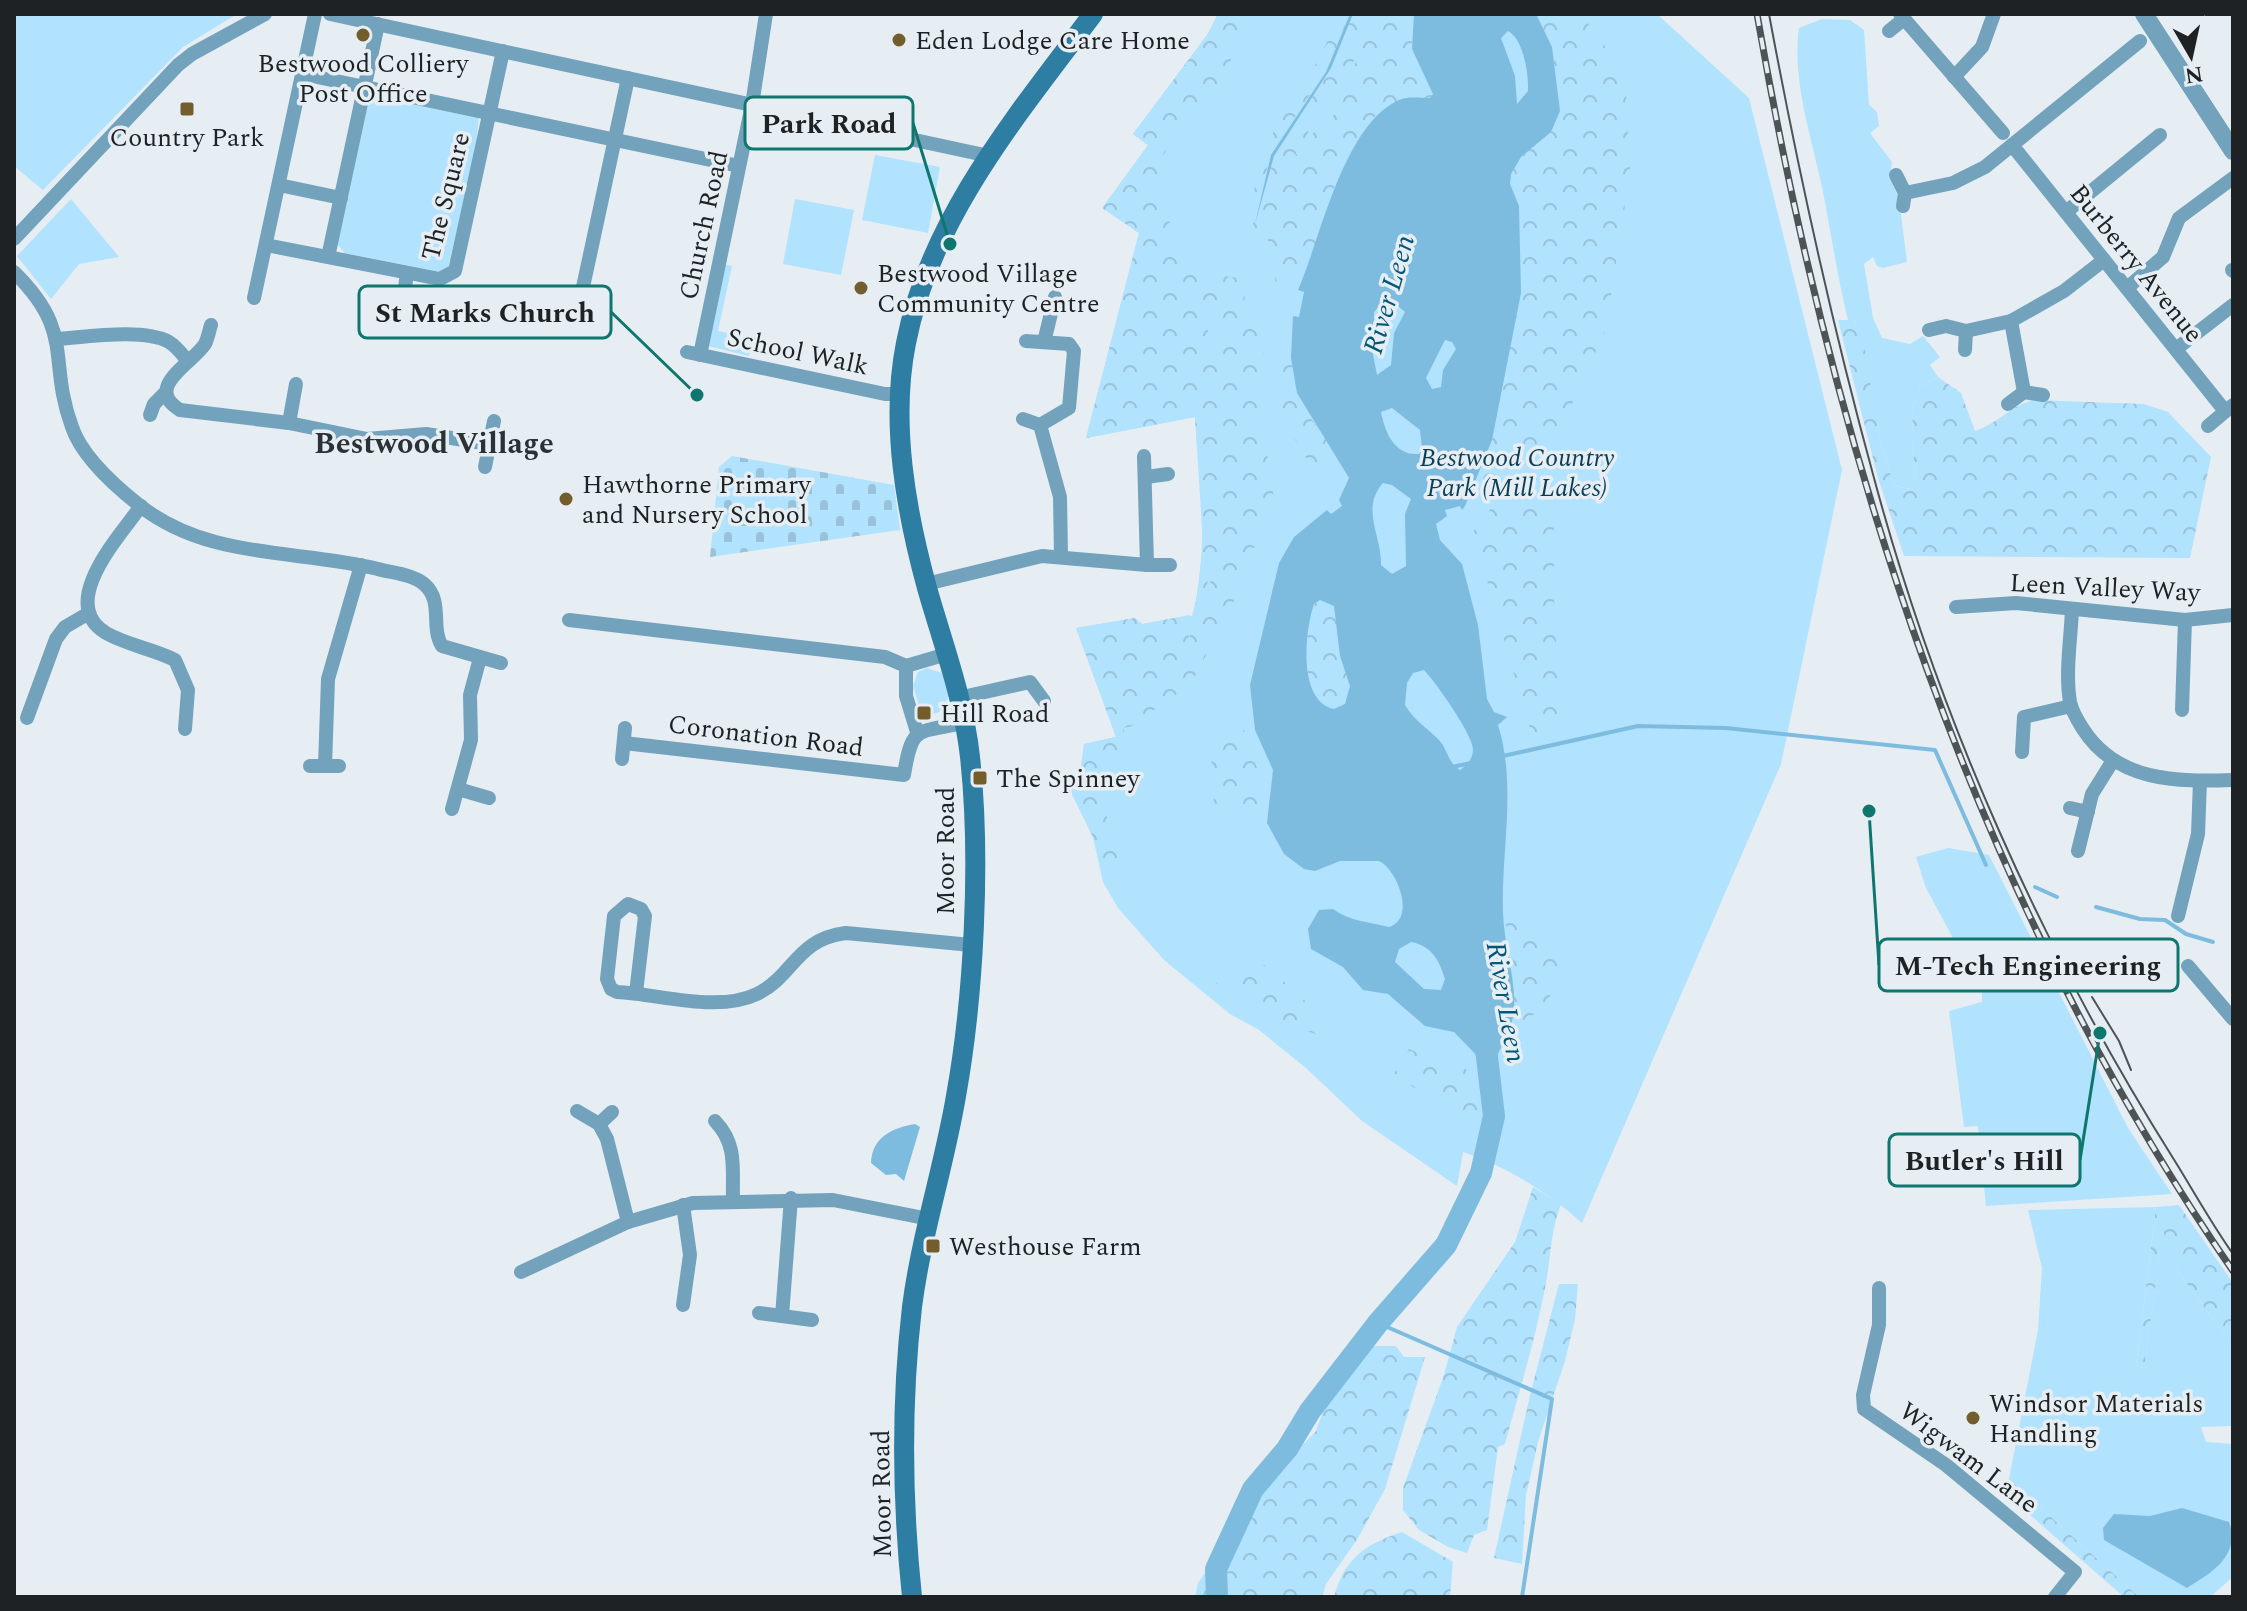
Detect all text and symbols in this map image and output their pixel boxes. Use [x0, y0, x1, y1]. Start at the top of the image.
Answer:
north arrow [2151, 16, 2231, 96]
place label: Eden Lodge Care Home [915, 21, 1190, 61]
marker: Bestwood Colliery Post Office [354, 26, 372, 44]
marker: Eden Lodge Care Home [890, 31, 908, 49]
place label: Bestwood Colliery Post Office [258, 44, 470, 114]
text: N [2182, 57, 2205, 92]
callout: Park Road [745, 97, 913, 149]
marker: Country Park [178, 100, 196, 118]
text: Park Road [761, 103, 897, 146]
place label: Country Park [109, 118, 265, 158]
street label: The Square [411, 128, 481, 265]
street label: Church Road [669, 147, 739, 304]
street label: Burberry Avenue [2059, 175, 2213, 352]
water label: River Leen [1352, 230, 1427, 359]
place label: Bestwood Village Community Centre [877, 254, 1100, 324]
marker: Bestwood Village Community Centre [852, 279, 870, 297]
callout: St Marks Church [359, 286, 611, 338]
text: St Marks Church [375, 292, 595, 335]
street label: School Walk [723, 317, 872, 387]
district label: Bestwood Village [314, 421, 554, 467]
park label: Bestwood Country Park (Mill Lakes) [1420, 438, 1615, 508]
place label: Hawthorne Primary and Nursery School [582, 465, 812, 535]
marker: Hawthorne Primary and Nursery School [557, 490, 575, 508]
street label: Leen Valley Way [2009, 563, 2203, 613]
place label: Hill Road [940, 694, 1050, 734]
street label: Coronation Road [666, 704, 866, 768]
marker: Hill Road [915, 704, 933, 722]
place label: The Spinney [996, 759, 1141, 799]
marker: The Spinney [971, 769, 989, 787]
street label: Moor Road [926, 787, 966, 915]
water label: River Leen [1474, 938, 1537, 1066]
callout: M-Tech Engineering [1879, 939, 2178, 991]
text: M-Tech Engineering [1894, 945, 2162, 988]
callout: Butler's Hill [1889, 1134, 2080, 1186]
text: Butler's Hill [1904, 1140, 2064, 1183]
place label: Westhouse Farm [949, 1227, 1142, 1267]
marker: Westhouse Farm [924, 1237, 942, 1255]
place label: Windsor Materials Handling [1989, 1384, 2204, 1454]
street label: Wigwam Lane [1890, 1392, 2047, 1524]
marker: Windsor Materials Handling [1964, 1409, 1982, 1427]
street label: Moor Road [861, 1429, 903, 1559]

